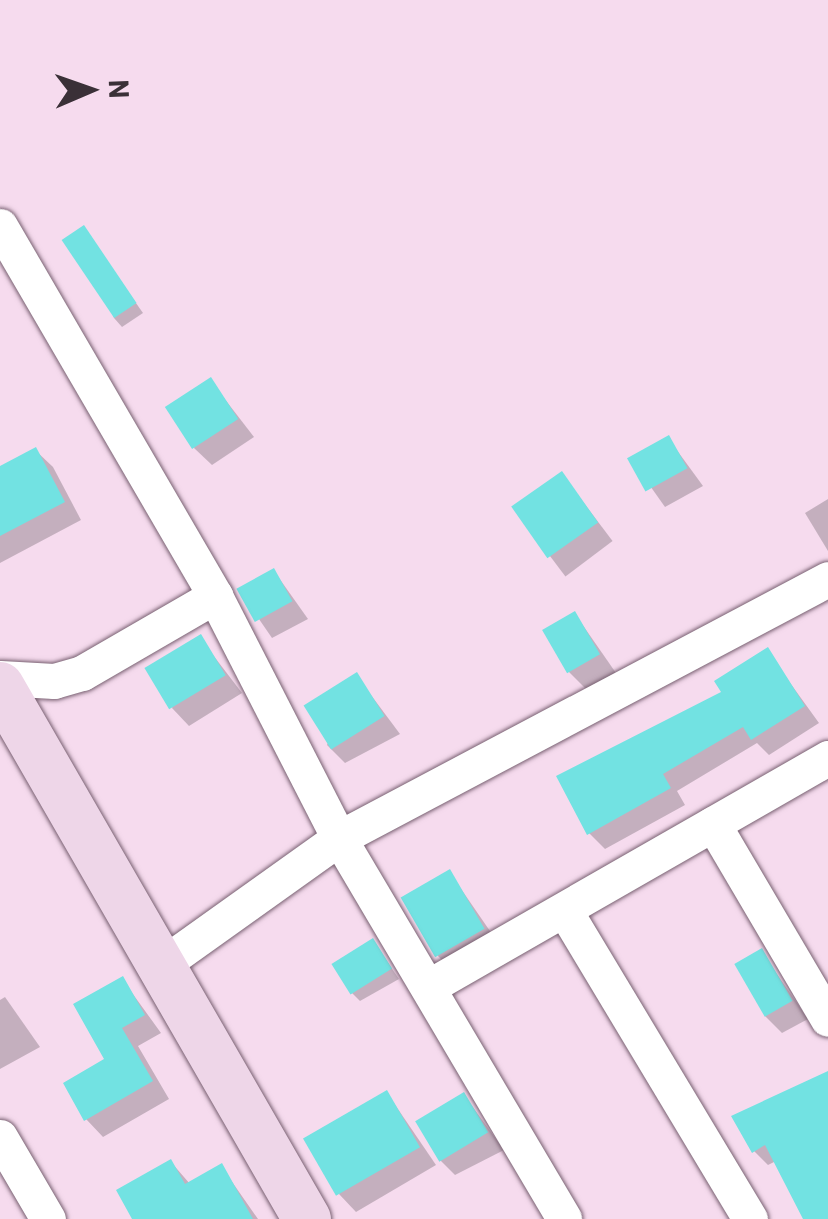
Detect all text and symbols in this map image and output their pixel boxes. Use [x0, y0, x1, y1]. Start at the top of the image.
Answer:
north arrow [40, 40, 140, 140]
text: N [103, 79, 137, 99]

